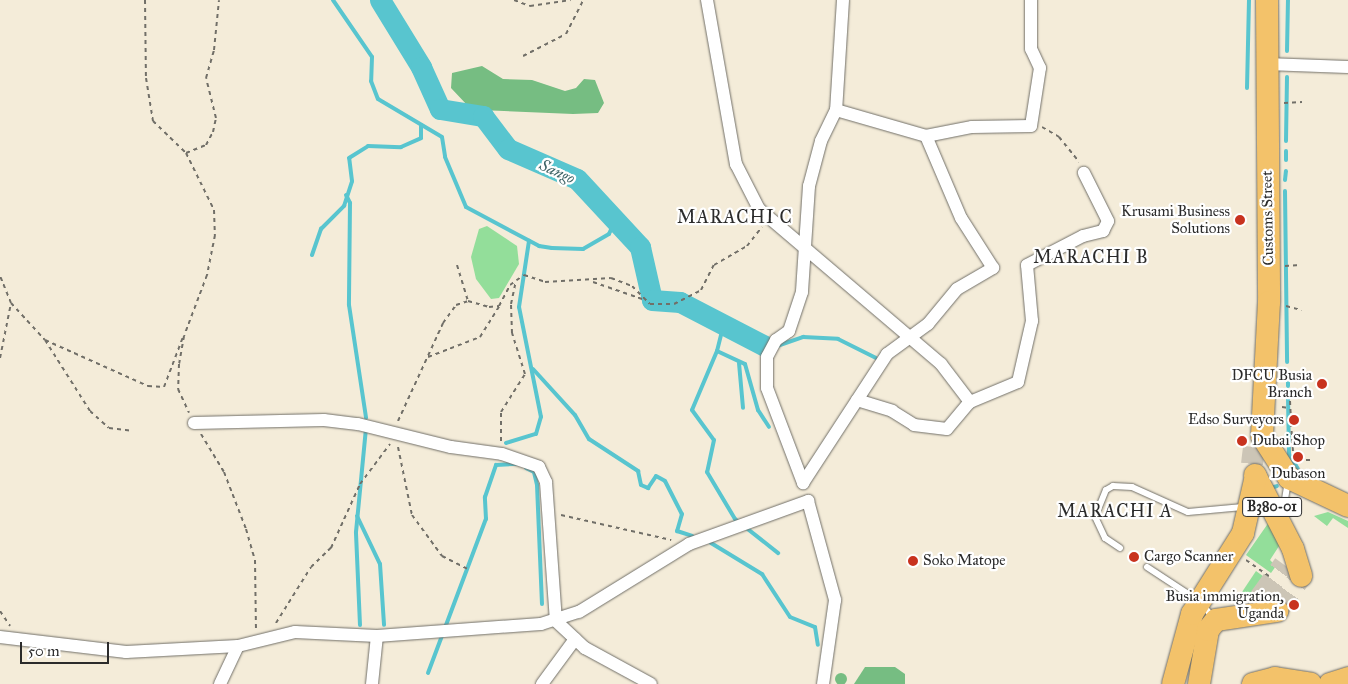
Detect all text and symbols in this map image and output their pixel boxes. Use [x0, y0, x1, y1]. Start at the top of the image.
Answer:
water label: Sango [536, 156, 578, 188]
street label: Customs Street [1258, 170, 1278, 266]
place label: Krusami Business Solutions [1121, 202, 1230, 237]
district label: MARACHI C [676, 206, 794, 228]
marker: Krusami Business Solutions [1234, 214, 1246, 226]
district label: MARACHI B [1032, 246, 1150, 268]
place label: DFCU Busia Branch [1231, 366, 1312, 401]
marker: DFCU Busia Branch [1316, 378, 1328, 390]
place label: Edso Surveyors [1188, 411, 1284, 429]
marker: Edso Surveyors [1288, 414, 1300, 426]
place label: Dubai Shop [1252, 432, 1325, 450]
marker: Dubai Shop [1236, 435, 1248, 447]
marker: Dubason [1292, 451, 1304, 463]
place label: Dubason [1271, 465, 1325, 483]
road number: B380-01 [1242, 496, 1302, 518]
district label: MARACHI A [1056, 500, 1174, 522]
place label: Cargo Scanner [1144, 548, 1233, 566]
marker: Cargo Scanner [1128, 551, 1140, 563]
place label: Soko Matope [923, 552, 1005, 570]
marker: Soko Matope [907, 555, 919, 567]
place label: Busia immigration, Uganda [1166, 587, 1284, 622]
marker: Busia immigration, Uganda [1288, 599, 1300, 611]
scale bar [22, 632, 111, 664]
text: 50 m [28, 642, 60, 660]

